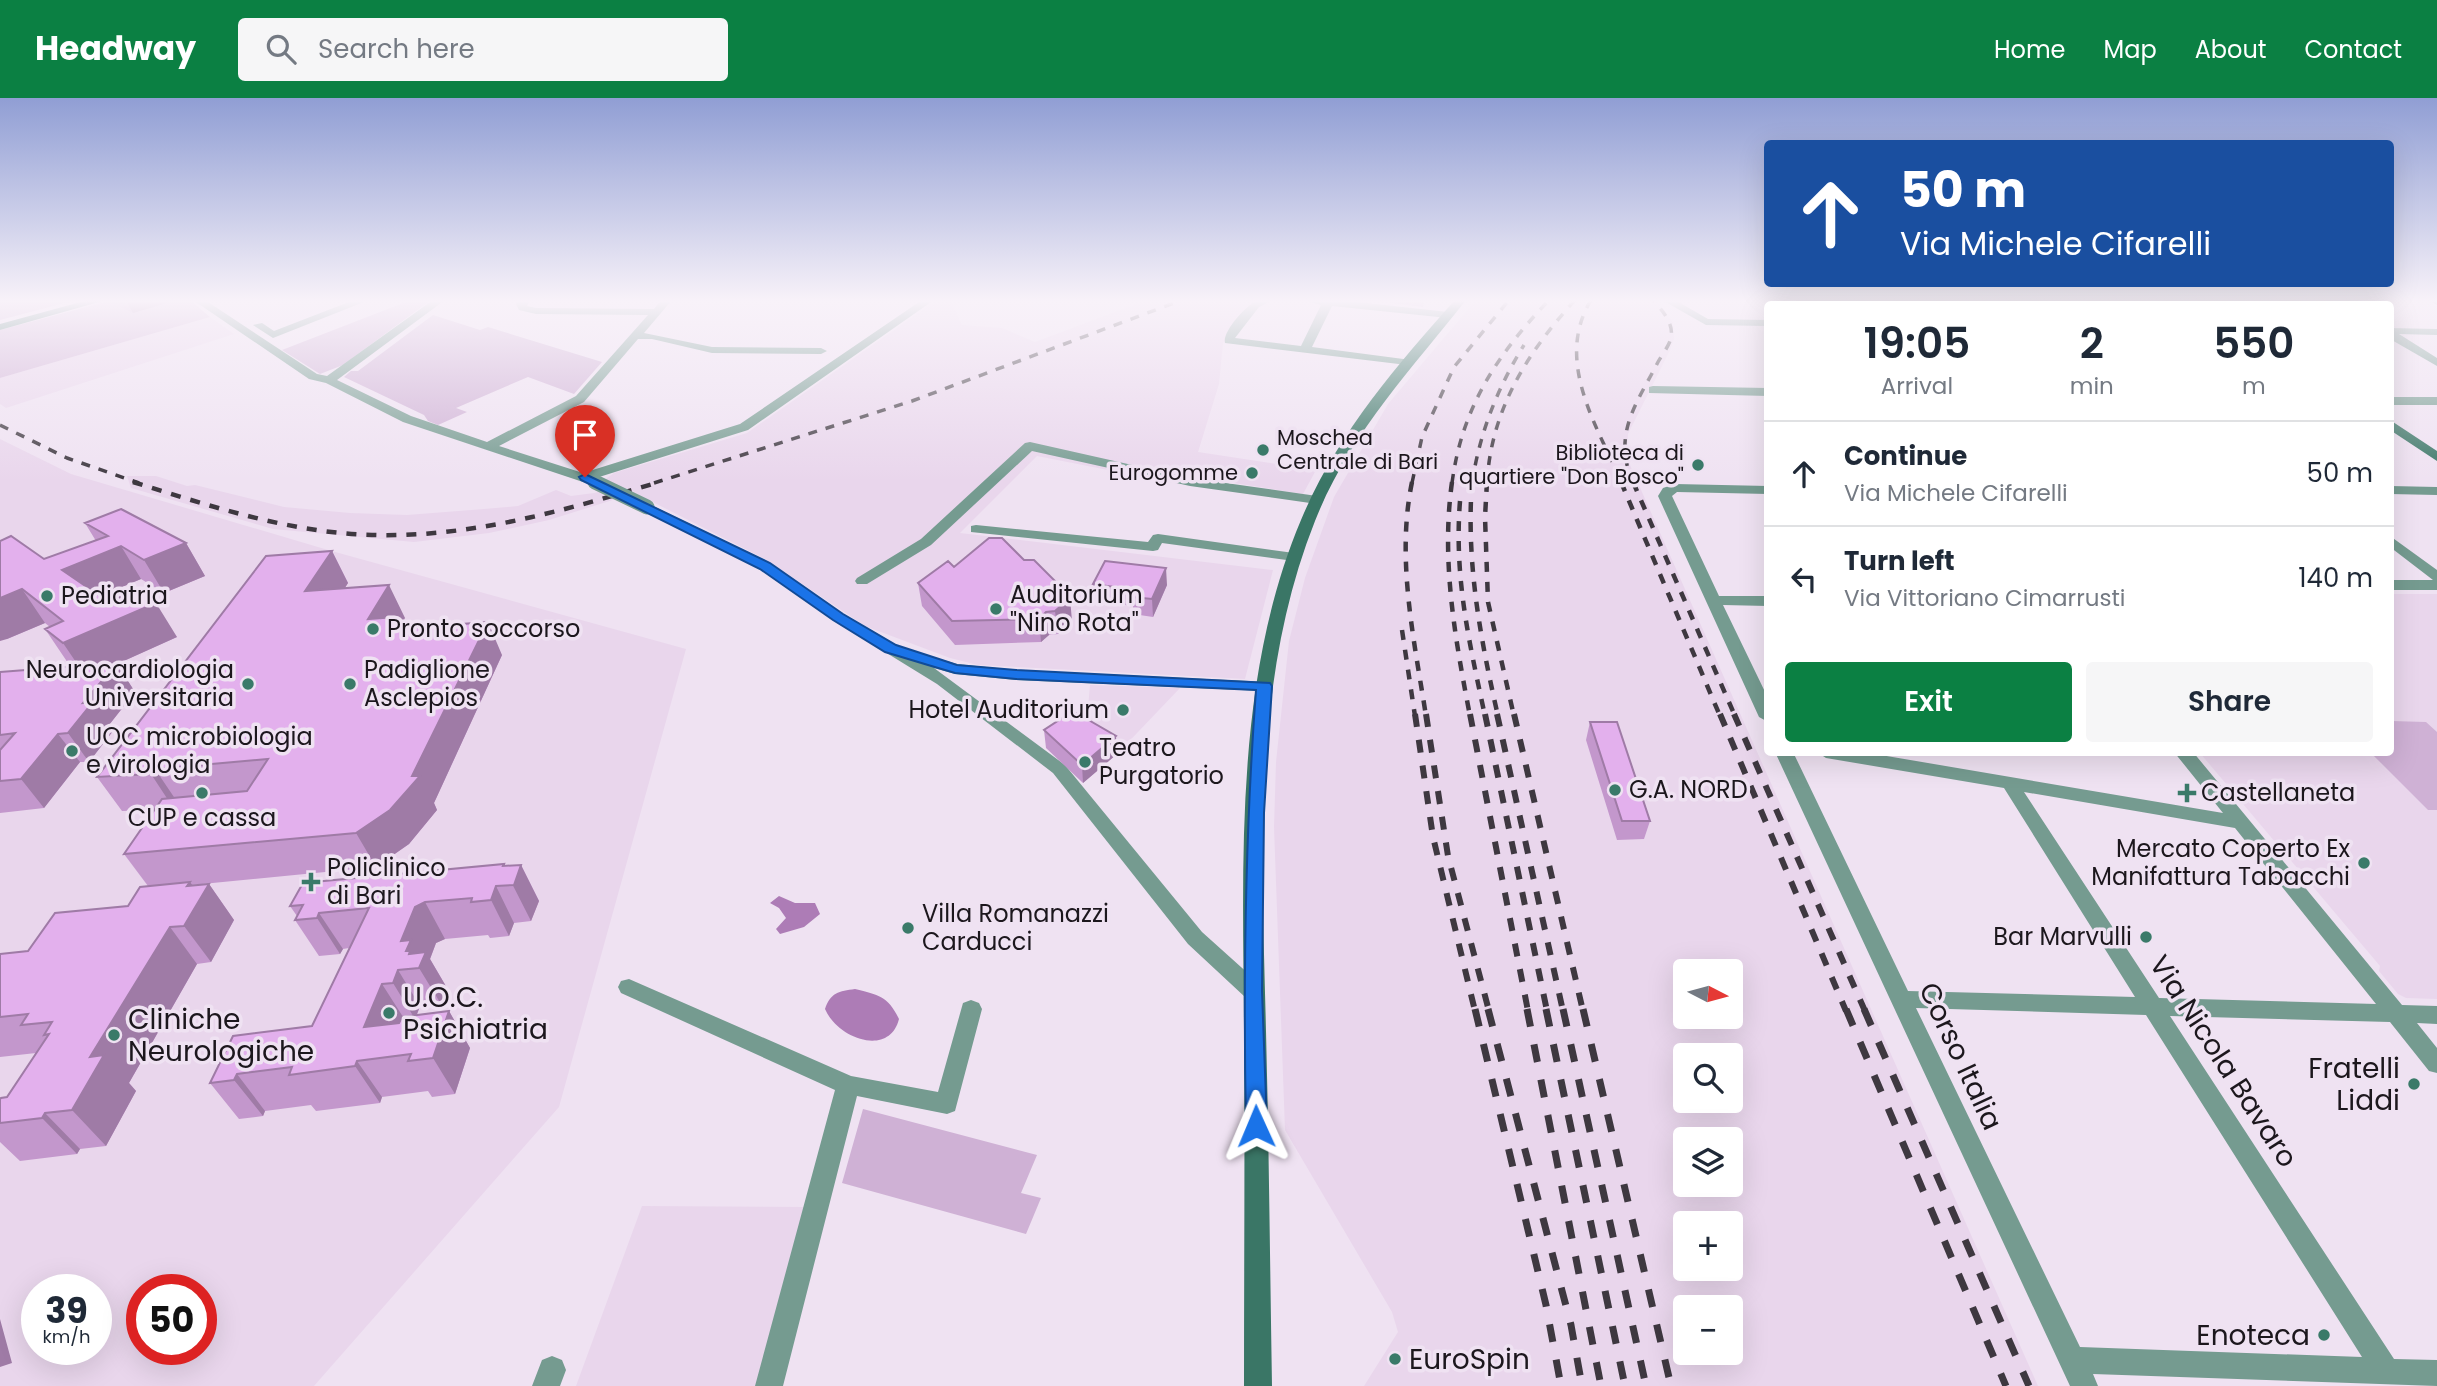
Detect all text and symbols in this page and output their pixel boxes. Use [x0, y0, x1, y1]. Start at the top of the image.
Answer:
search box [238, 18, 728, 81]
text: Headway [35, 25, 196, 72]
icon: search [262, 30, 300, 68]
text: Search here [318, 31, 475, 67]
text: Home [1994, 33, 2066, 66]
text: Map [2104, 33, 2157, 66]
text: About [2195, 33, 2266, 66]
text: Contact [2304, 33, 2402, 66]
text: 50 m [1900, 156, 2026, 224]
icon: ahead [1785, 168, 1876, 259]
text: Via Michele Cifarelli [1900, 221, 2211, 266]
text: 19:05 [1863, 314, 1970, 373]
text: 2 [2080, 314, 2104, 373]
text: 550 [2213, 314, 2295, 373]
text: Arrival [1881, 370, 1953, 402]
text: min [2070, 370, 2114, 402]
text: m [2242, 370, 2266, 402]
pin [555, 405, 615, 477]
icon: arrive [566, 416, 604, 454]
place label: Moschea Centrale di Bari [1277, 423, 1438, 476]
place label: Biblioteca di quartiere "Don Bosco" [1459, 438, 1684, 491]
text: Continue [1844, 438, 1967, 474]
marker: Moschea Centrale di Bari [1255, 442, 1271, 458]
icon: ahead [1785, 455, 1823, 493]
text: 50 m [2307, 455, 2373, 491]
marker: Biblioteca di quartiere "Don Bosco" [1690, 457, 1706, 473]
place label: Eurogomme [1109, 458, 1238, 487]
marker: Eurogomme [1244, 465, 1260, 481]
text: Via Michele Cifarelli [1844, 477, 2068, 509]
text: Turn left [1844, 543, 1955, 579]
icon: left [1785, 560, 1823, 598]
text: 140 m [2298, 560, 2373, 596]
place label: Auditorium "Nino Rota" [1010, 578, 1143, 639]
place label: Pediatria [61, 579, 168, 612]
text: Via Vittoriano Cimarrusti [1844, 582, 2126, 614]
marker: Pediatria [39, 588, 55, 604]
marker: Auditorium "Nino Rota" [988, 601, 1004, 617]
place label: Pronto soccorso [387, 612, 580, 645]
marker: Pronto soccorso [365, 621, 381, 637]
place label: Neurocardiologia Universitaria [26, 653, 234, 714]
place label: Padiglione Asclepios [364, 653, 490, 714]
button: Exit [1785, 662, 2072, 742]
button: Share [2086, 662, 2373, 742]
marker: Neurocardiologia Universitaria [240, 676, 256, 692]
marker: Padiglione Asclepios [342, 676, 358, 692]
place label: Hotel Auditorium [908, 693, 1109, 726]
marker: Hotel Auditorium [1115, 702, 1131, 718]
place label: UOC microbiologia e virologia [86, 720, 313, 781]
place label: Teatro Purgatorio [1099, 731, 1224, 792]
marker: UOC microbiologia e virologia [64, 743, 80, 759]
marker: Teatro Purgatorio [1077, 754, 1093, 770]
place label: G.A. NORD [1629, 773, 1748, 806]
place label: Castellaneta [2201, 776, 2355, 809]
marker: G.A. NORD [1607, 782, 1623, 798]
marker: CUP e cassa [194, 785, 210, 801]
marker: Castellaneta [2179, 785, 2195, 801]
place label: CUP e cassa [128, 801, 276, 834]
place label: Mercato Coperto Ex Manifattura Tabacchi [2091, 832, 2350, 893]
place label: Policlinico di Bari [327, 851, 446, 912]
marker: Mercato Coperto Ex Manifattura Tabacchi [2356, 855, 2372, 871]
marker: Policlinico di Bari [301, 872, 321, 892]
place label: Villa Romanazzi Carducci [922, 897, 1109, 958]
marker: Villa Romanazzi Carducci [900, 920, 916, 936]
place label: Bar Marvulli [1993, 920, 2132, 953]
marker: Bar Marvulli [2138, 929, 2154, 945]
street label: Via Nicola Bavaro [2140, 947, 2307, 1175]
north arrow [1673, 959, 1743, 1029]
map controls [1673, 959, 1743, 1365]
street label: Corso Italia [1909, 976, 2012, 1136]
place label: U.O.C. Psichiatria [403, 978, 548, 1049]
place label: Cliniche Neurologiche [128, 1000, 314, 1071]
marker: U.O.C. Psichiatria [381, 1005, 397, 1021]
marker: Cliniche Neurologiche [106, 1027, 122, 1043]
button: search [1673, 1043, 1743, 1113]
place label: Fratelli Liddi [2308, 1049, 2400, 1120]
marker: Fratelli Liddi [2406, 1076, 2422, 1092]
position arrow [1219, 1089, 1293, 1163]
button: layers [1673, 1127, 1743, 1197]
button: + [1673, 1211, 1743, 1281]
speed limit sign: 50 [126, 1274, 217, 1365]
text: 39 [45, 1286, 88, 1335]
button: − [1673, 1295, 1743, 1365]
place label: Enoteca [2196, 1316, 2310, 1355]
text: km/h [43, 1324, 90, 1349]
marker: Enoteca [2316, 1327, 2332, 1343]
place label: EuroSpin [1409, 1340, 1530, 1379]
marker: EuroSpin [1387, 1351, 1403, 1367]

